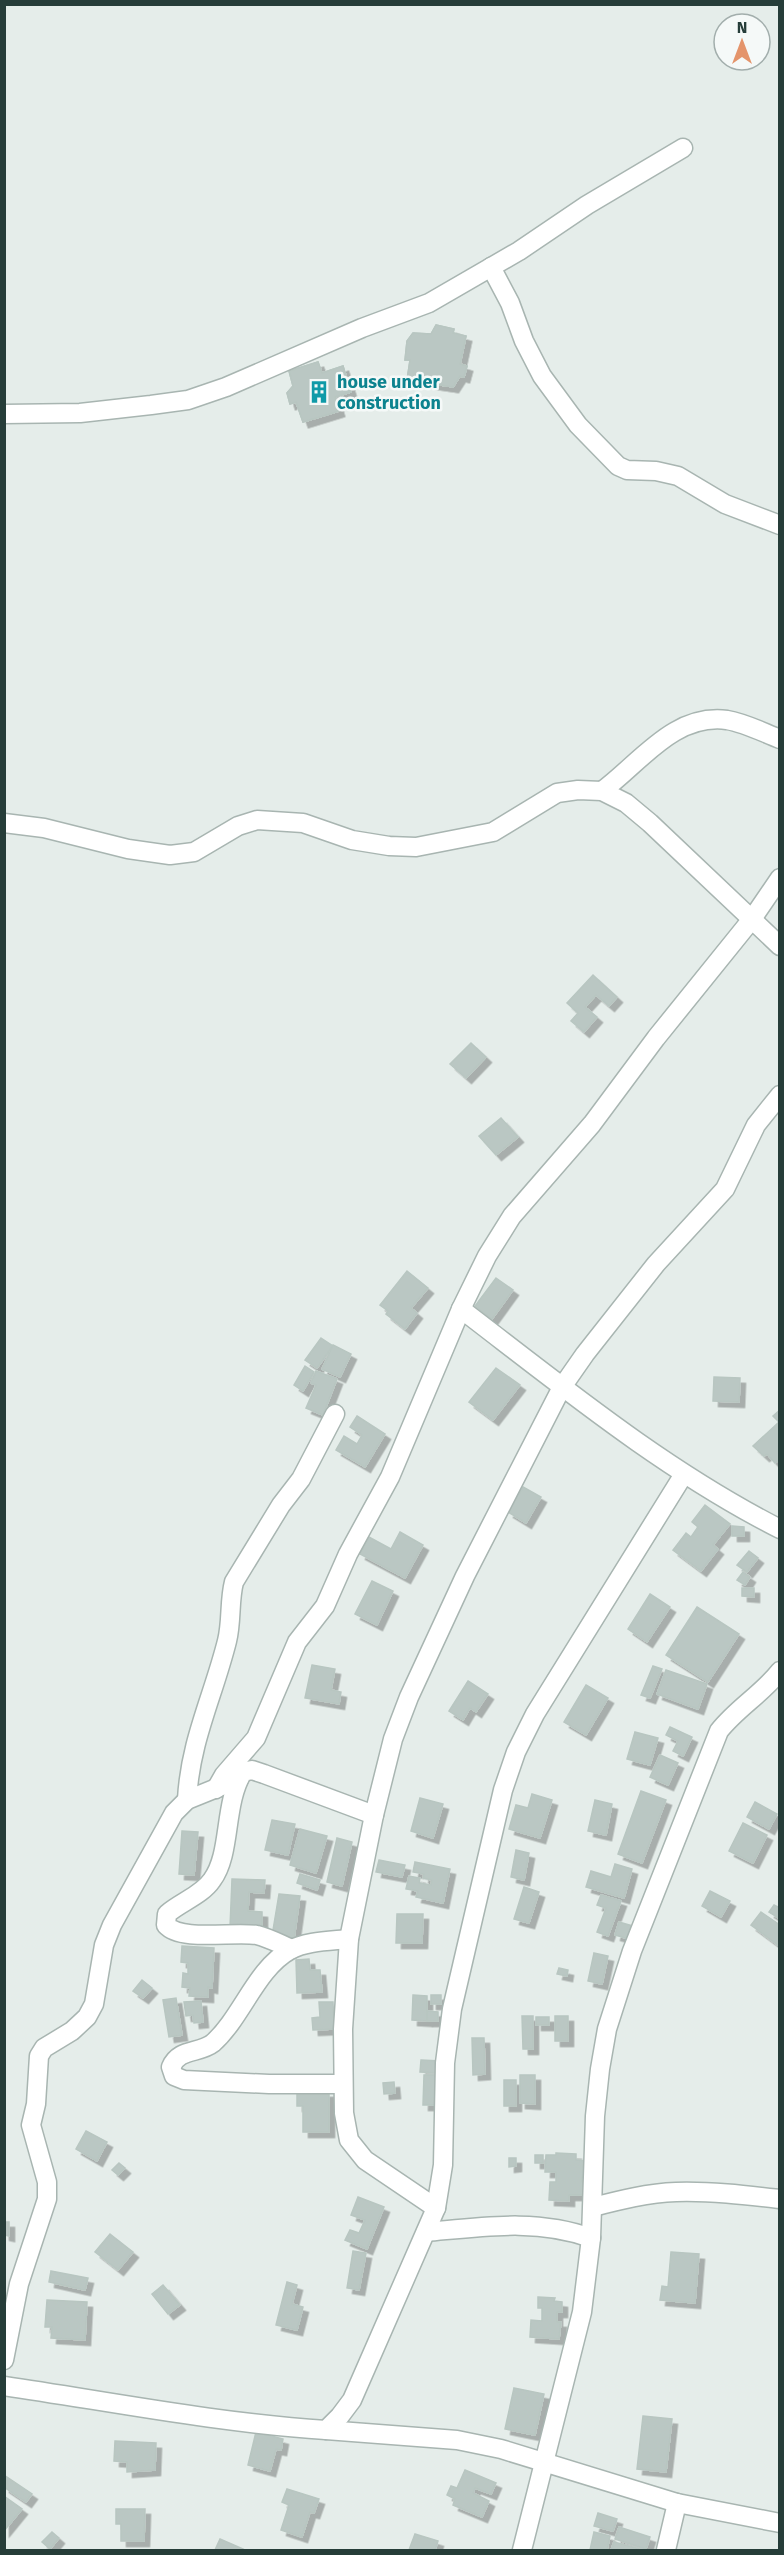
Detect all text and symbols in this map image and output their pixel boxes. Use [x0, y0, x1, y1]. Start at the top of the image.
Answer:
north arrow [712, 12, 772, 72]
text: N [737, 18, 747, 37]
place label: house under construction [337, 371, 441, 414]
building icon: house under construction [306, 379, 332, 405]

